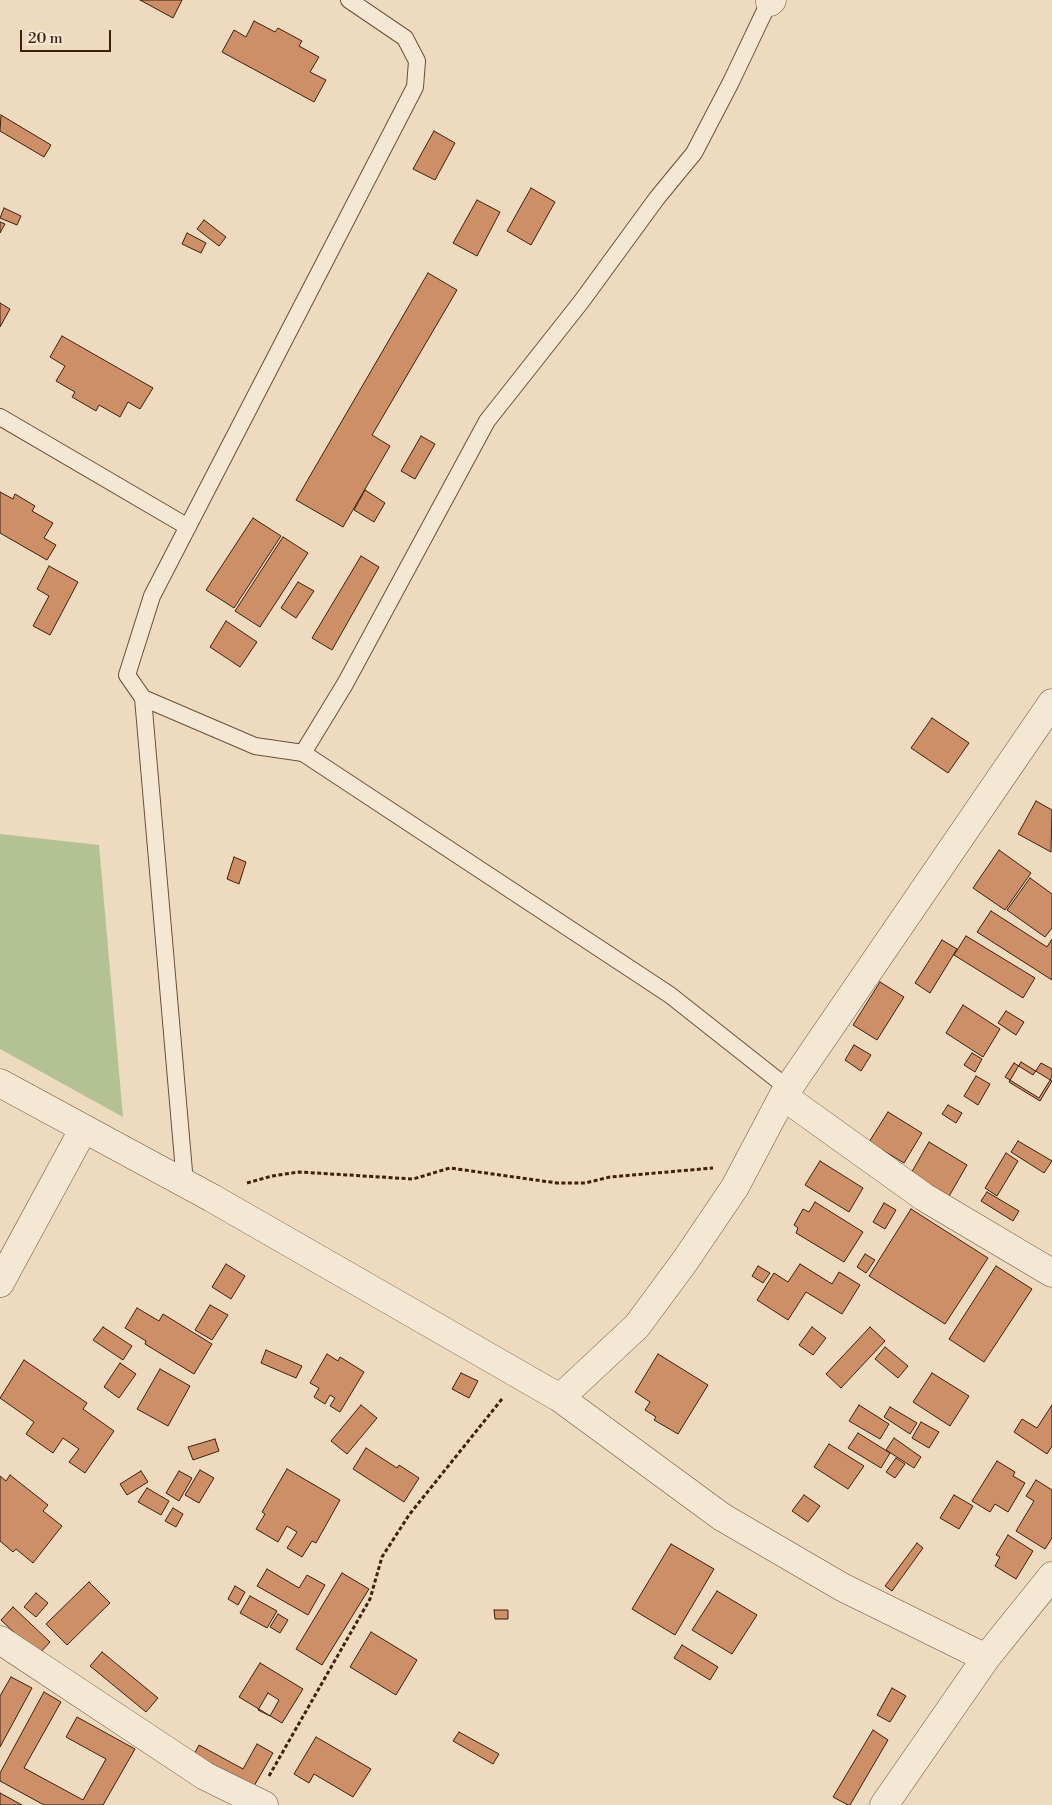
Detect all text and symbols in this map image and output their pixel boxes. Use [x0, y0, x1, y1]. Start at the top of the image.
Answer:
scale bar [22, 20, 114, 52]
text: 20 m [28, 29, 63, 48]

